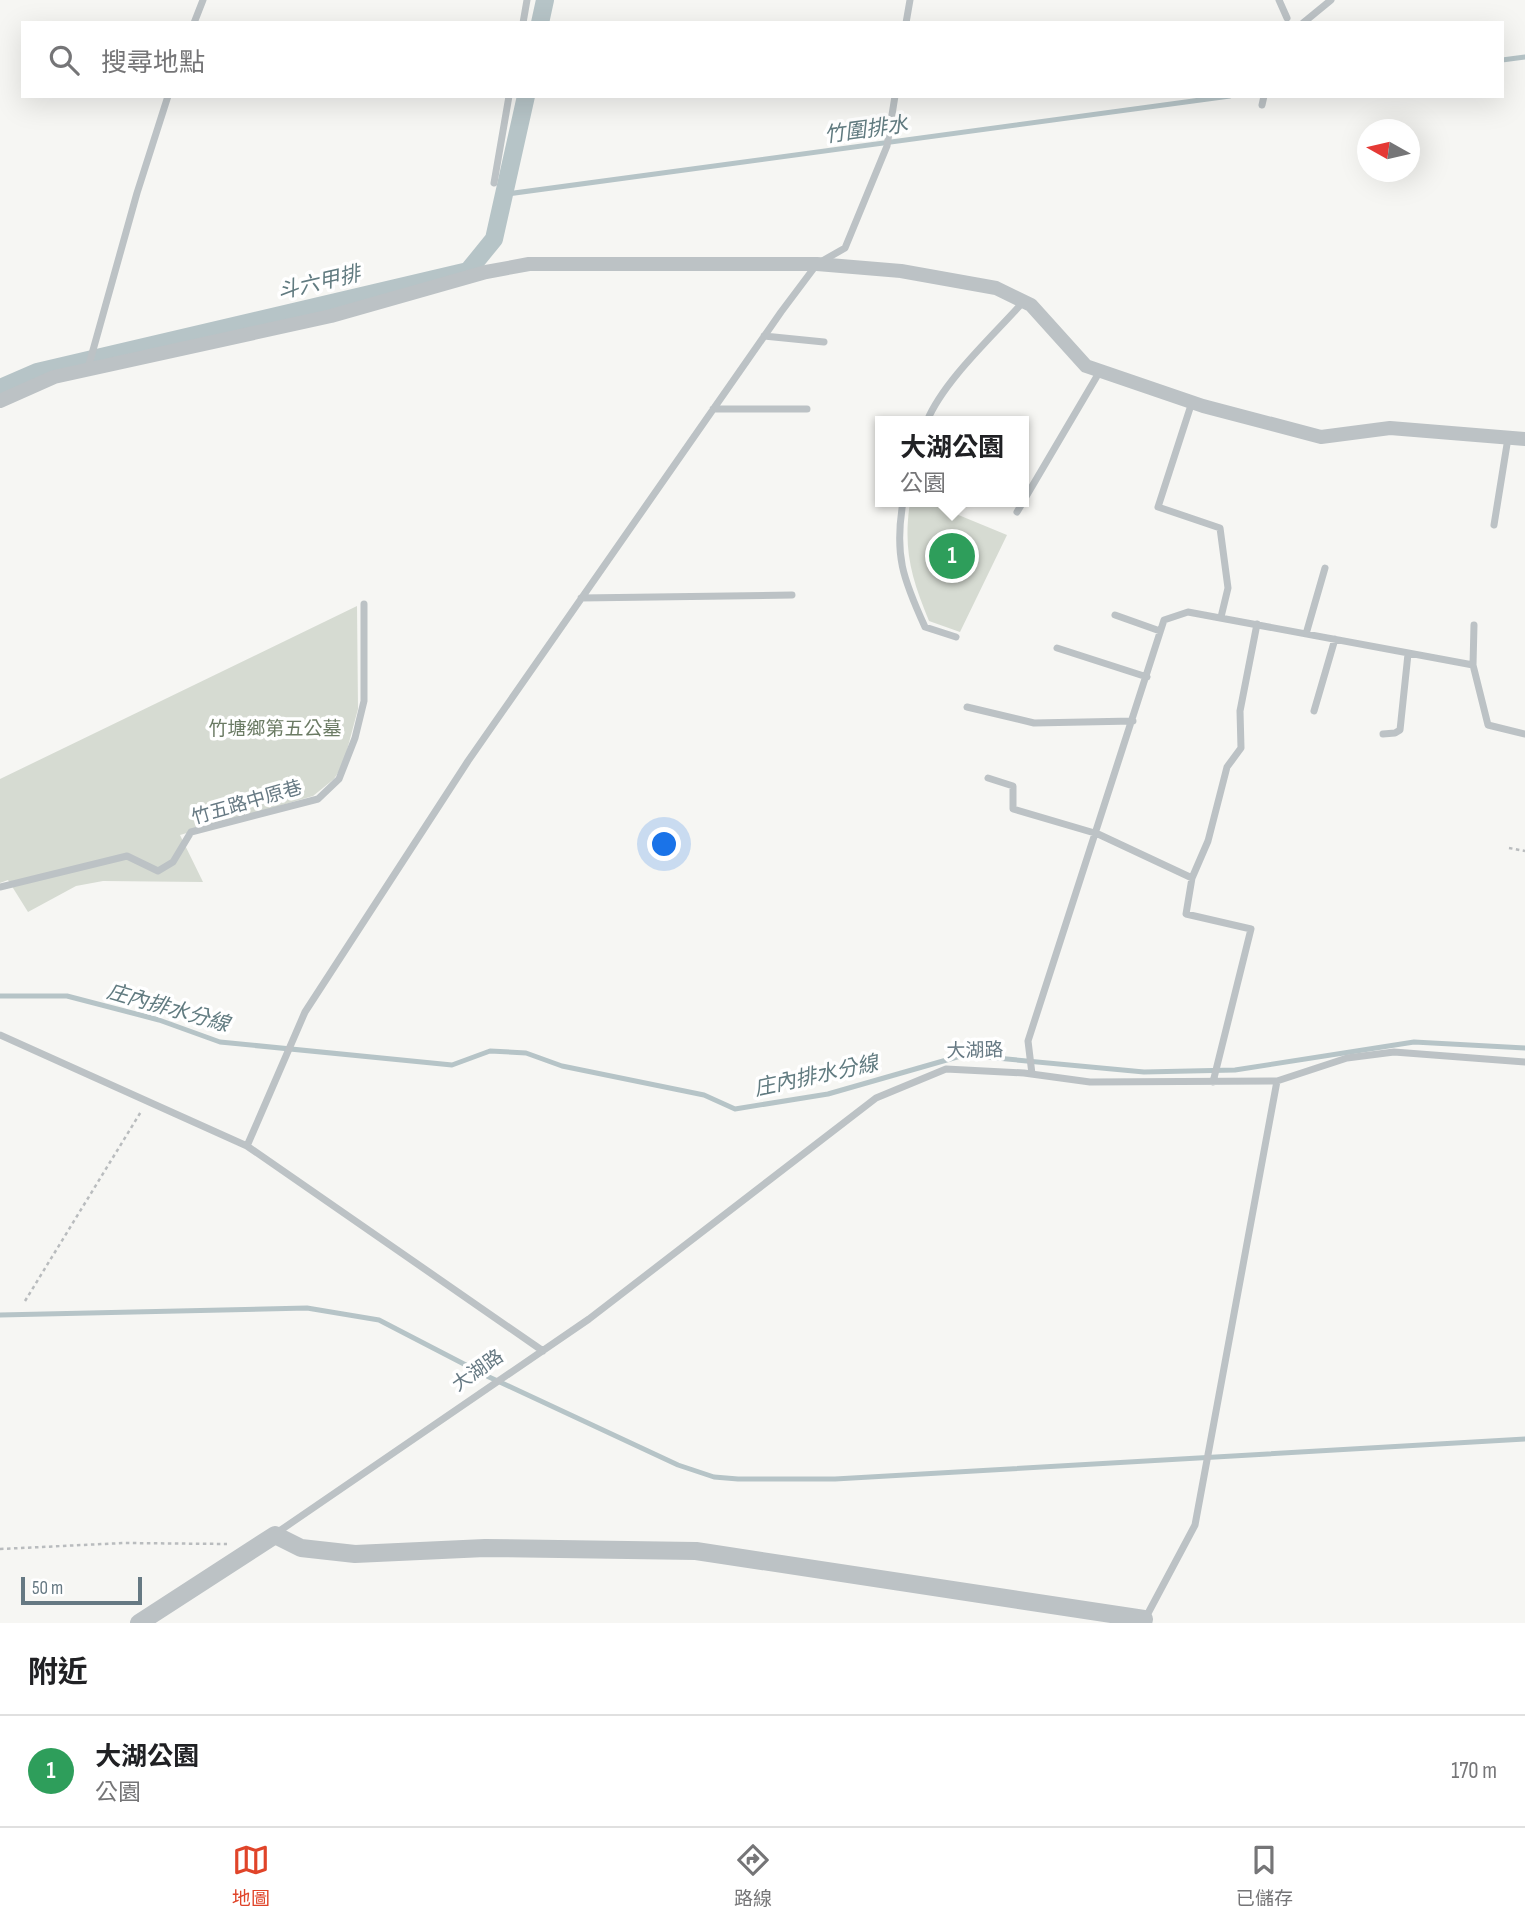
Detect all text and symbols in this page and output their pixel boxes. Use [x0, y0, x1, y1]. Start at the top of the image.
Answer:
search box [21, 21, 1504, 98]
icon: search [45, 41, 83, 79]
text: 搜尋地點 [101, 48, 205, 79]
water label: 竹圍排水 [823, 112, 910, 148]
north arrow [1357, 119, 1420, 182]
water label: 斗六甲排 [275, 261, 366, 305]
popup [875, 416, 1029, 507]
text: 大湖公園 [900, 433, 1004, 464]
text: 公園 [900, 470, 946, 498]
pin: 1 [929, 530, 975, 582]
park label: 竹塘鄉第五公墓 [208, 718, 342, 741]
street label: 竹五路中原巷 [189, 776, 305, 830]
your location [647, 827, 681, 861]
water label: 庄內排水分線 [104, 979, 234, 1038]
street label: 大湖路 [946, 1039, 1004, 1063]
water label: 庄內排水分線 [752, 1050, 882, 1101]
street label: 大湖路 [448, 1345, 508, 1397]
scale bar [21, 1574, 142, 1606]
text: 50 m [32, 1577, 63, 1600]
text: 附近 [28, 1655, 88, 1691]
text: 大湖公園 [95, 1742, 199, 1773]
text: 1 [46, 1757, 56, 1785]
text: 170 m [1451, 1757, 1497, 1785]
text: 公園 [95, 1779, 141, 1807]
tab: 地圖 [232, 1841, 270, 1911]
tab: 路線 [734, 1841, 772, 1911]
tab: 已儲存 [1236, 1841, 1293, 1911]

